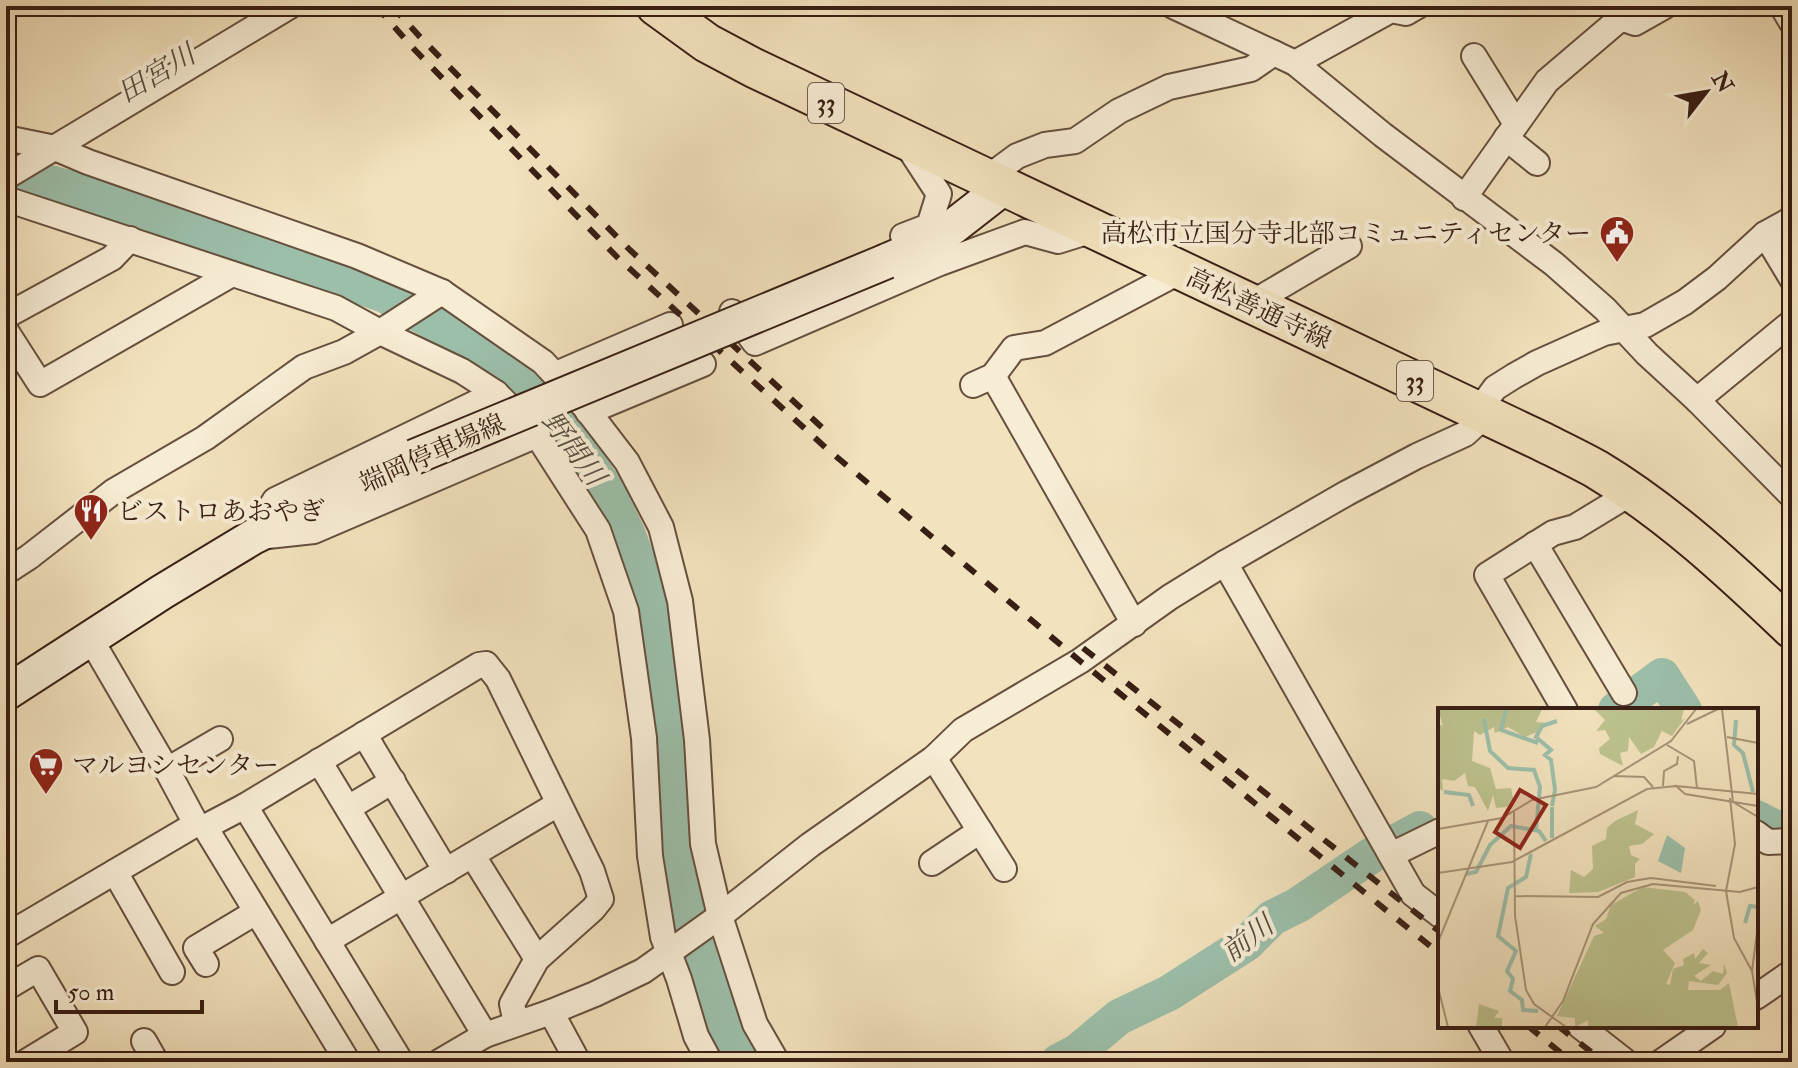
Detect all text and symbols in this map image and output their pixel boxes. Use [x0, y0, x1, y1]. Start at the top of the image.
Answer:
water label: 田宮川 [112, 36, 204, 111]
north arrow [1666, 52, 1746, 132]
text: N [1705, 66, 1740, 98]
road number: 33 [808, 83, 844, 123]
public building icon: 高松市立国分寺北部コミュニティセンター [1598, 214, 1636, 264]
place label: 高松市立国分寺北部コミュニティセンター [1101, 218, 1591, 250]
street label: 高松善通寺線 [1181, 261, 1336, 356]
road number: 33 [1397, 361, 1433, 401]
water label: 野間川 [534, 405, 614, 495]
street label: 端岡停車場線 [355, 408, 510, 500]
restaurant icon: ビストロあおやぎ [72, 492, 110, 542]
place label: ビストロあおやぎ [117, 496, 325, 528]
inset map [1438, 708, 1758, 1028]
supermarket icon: マルヨシセンター [27, 746, 65, 796]
place label: マルヨシセンター [72, 750, 279, 782]
water label: 前川 [1215, 907, 1283, 970]
scale bar [56, 964, 202, 1014]
text: 50 m [68, 977, 115, 1008]

